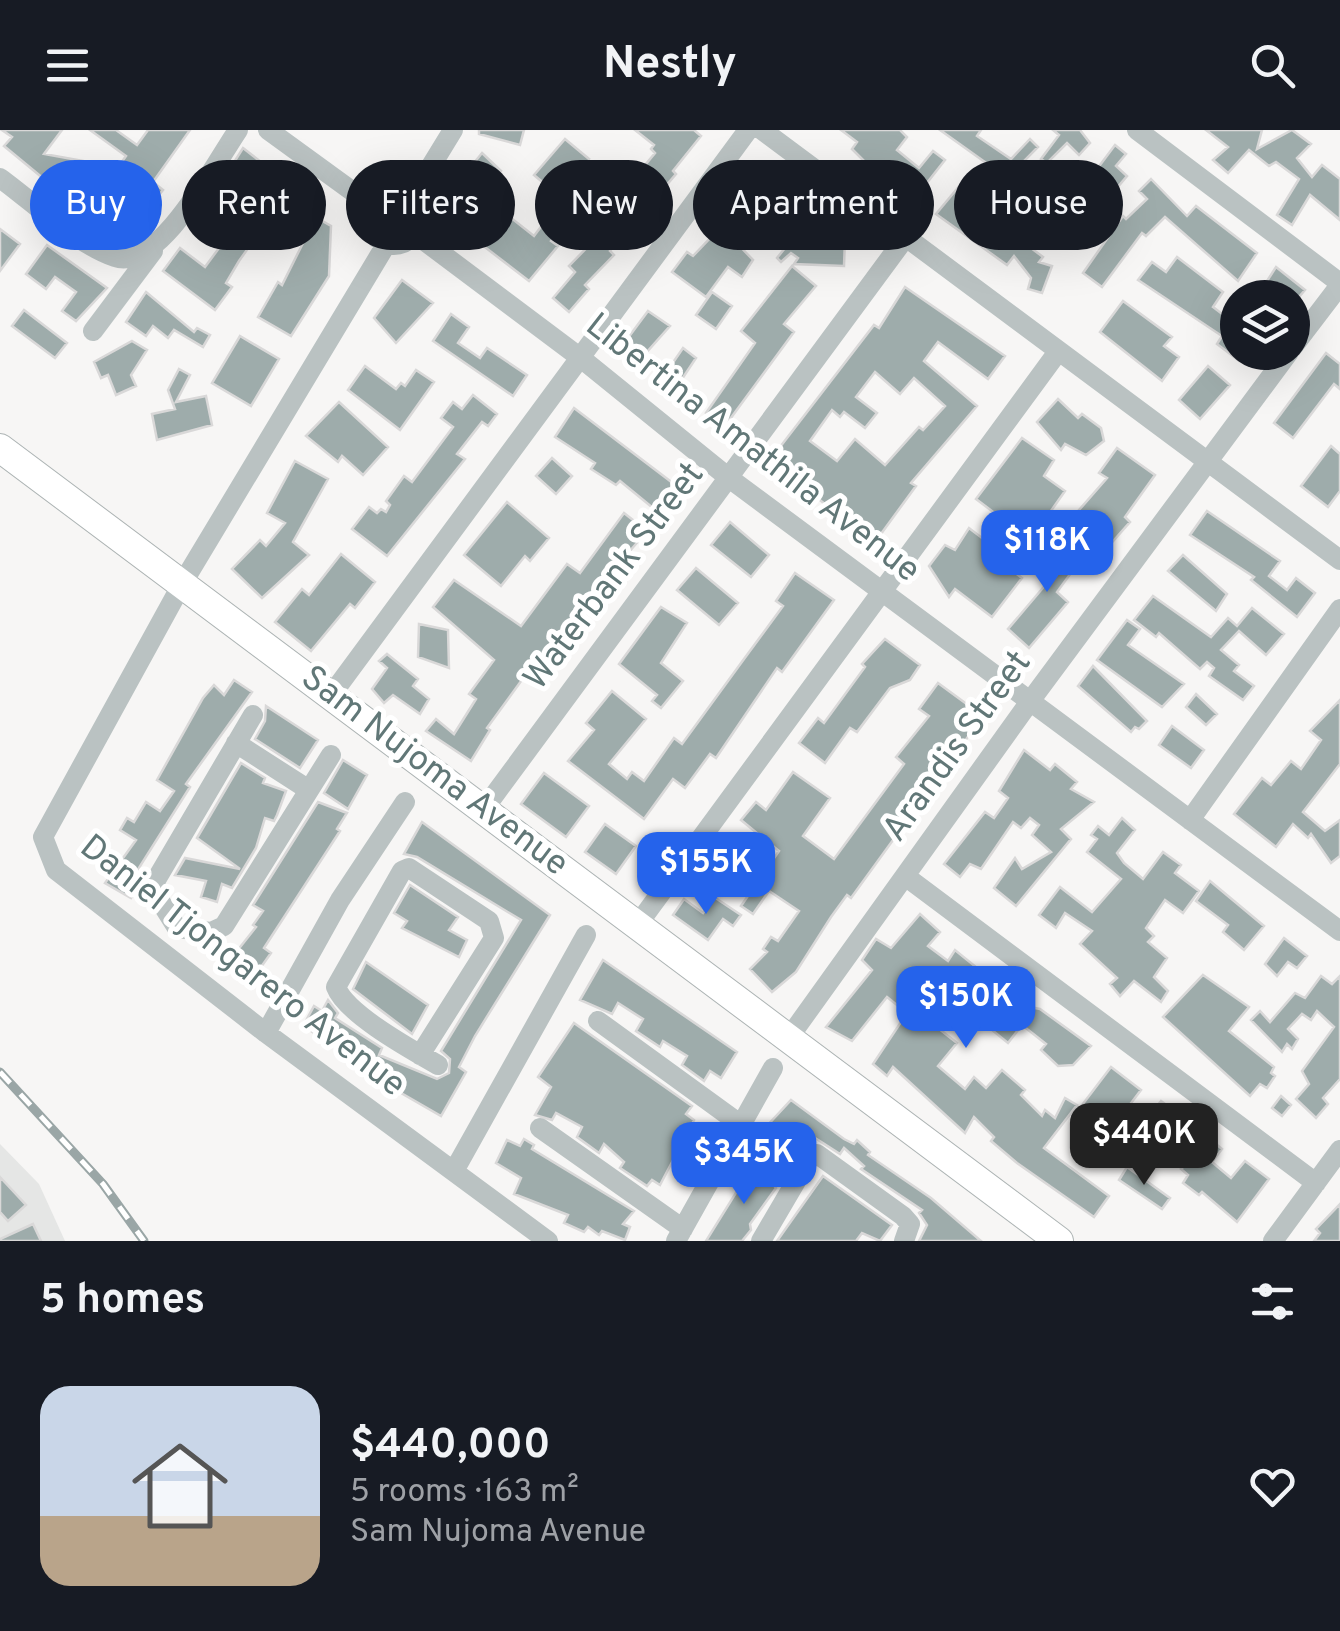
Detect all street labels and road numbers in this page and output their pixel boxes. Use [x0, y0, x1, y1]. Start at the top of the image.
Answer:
street label: Libertina Amathila Avenue [576, 305, 928, 593]
street label: Waterbank Street [515, 454, 715, 700]
street label: Arandis Street [874, 643, 1042, 851]
street label: Sam Nujoma Avenue [291, 657, 577, 887]
street label: Daniel Tjongarero Avenue [70, 826, 414, 1108]

